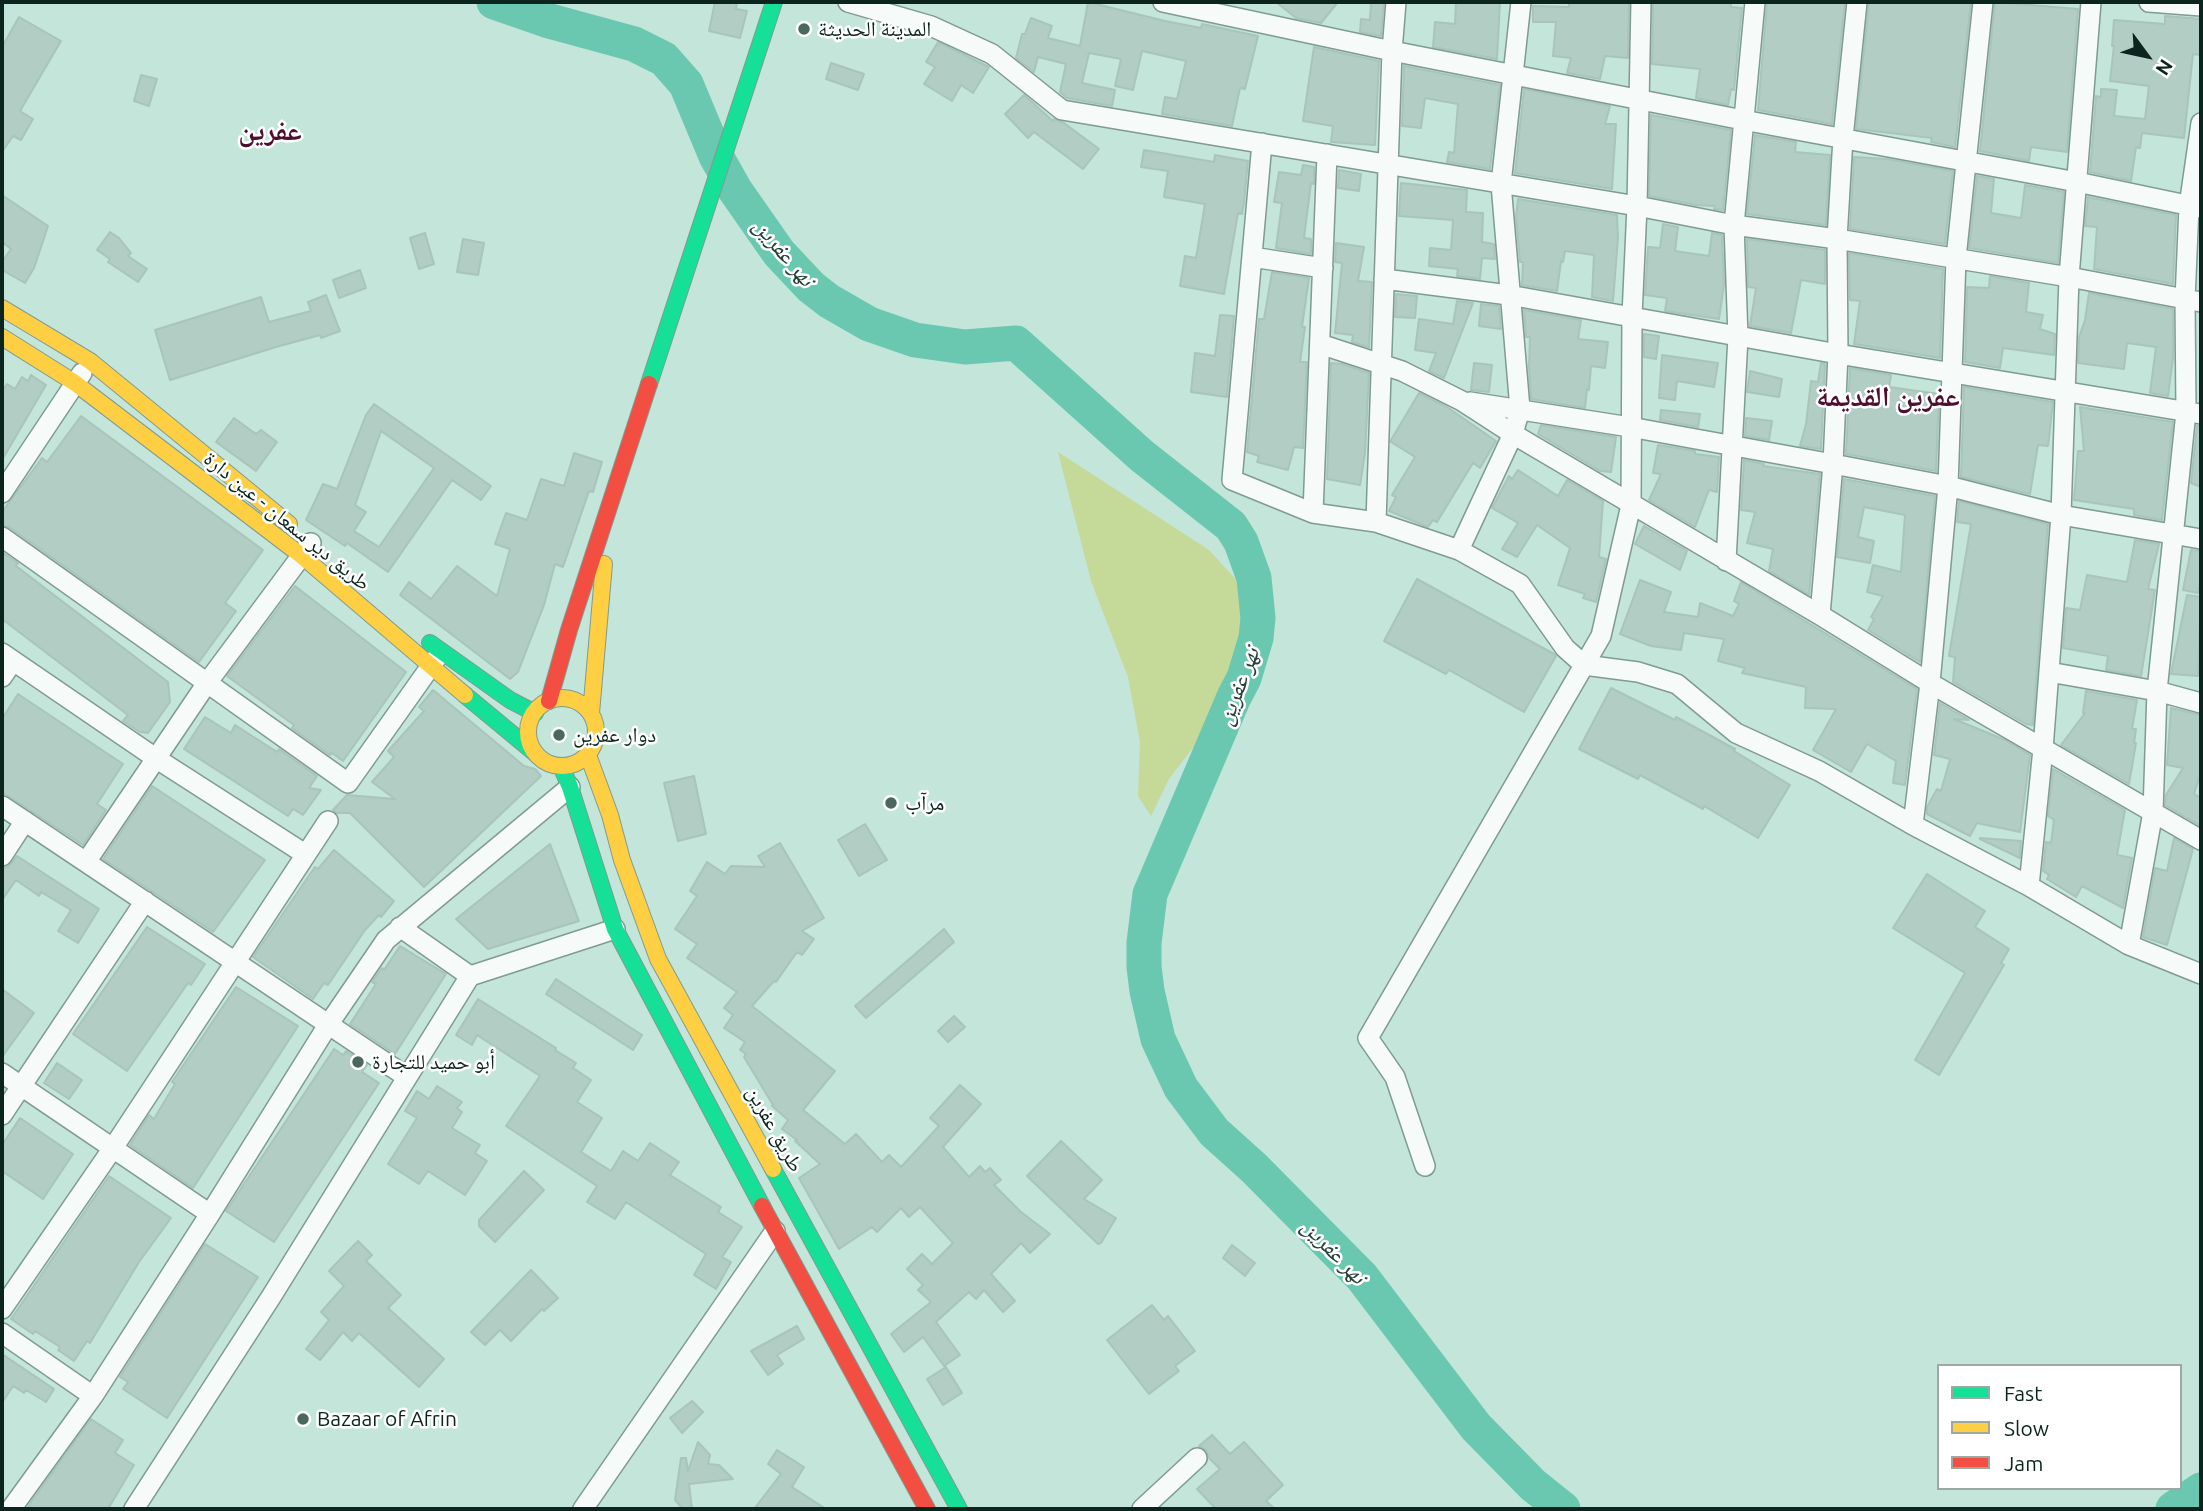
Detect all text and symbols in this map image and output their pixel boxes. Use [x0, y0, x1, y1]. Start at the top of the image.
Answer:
place label: المدينة الحديثة [818, 16, 931, 42]
marker: المدينة الحديثة [796, 21, 812, 37]
north arrow [2112, 21, 2182, 91]
text: N [2152, 55, 2178, 79]
district label: عفرين [238, 114, 302, 148]
water label: نهر عفرين [747, 212, 821, 292]
district label: عفرين القديمة [1816, 380, 1960, 414]
street label: طريق دير سمعان - عين دارة [199, 446, 375, 596]
water label: نهر عفرين [1211, 643, 1265, 729]
place label: دوار عفرين [573, 722, 656, 748]
marker: دوار عفرين [551, 727, 567, 743]
place label: مرآب [905, 790, 944, 816]
marker: مرآب [883, 795, 899, 811]
place label: أبو حميد للتجارة [372, 1049, 495, 1075]
marker: أبو حميد للتجارة [350, 1054, 366, 1070]
street label: طريق عفرين [741, 1082, 809, 1176]
water label: نهر عفرين [1296, 1212, 1372, 1290]
legend [1937, 1364, 2182, 1490]
text: Fast [2004, 1381, 2042, 1405]
place label: Bazaar of Afrin [317, 1406, 457, 1432]
marker: Bazaar of Afrin [295, 1411, 311, 1427]
text: Slow [2004, 1416, 2049, 1440]
text: Jam [2004, 1451, 2043, 1475]

